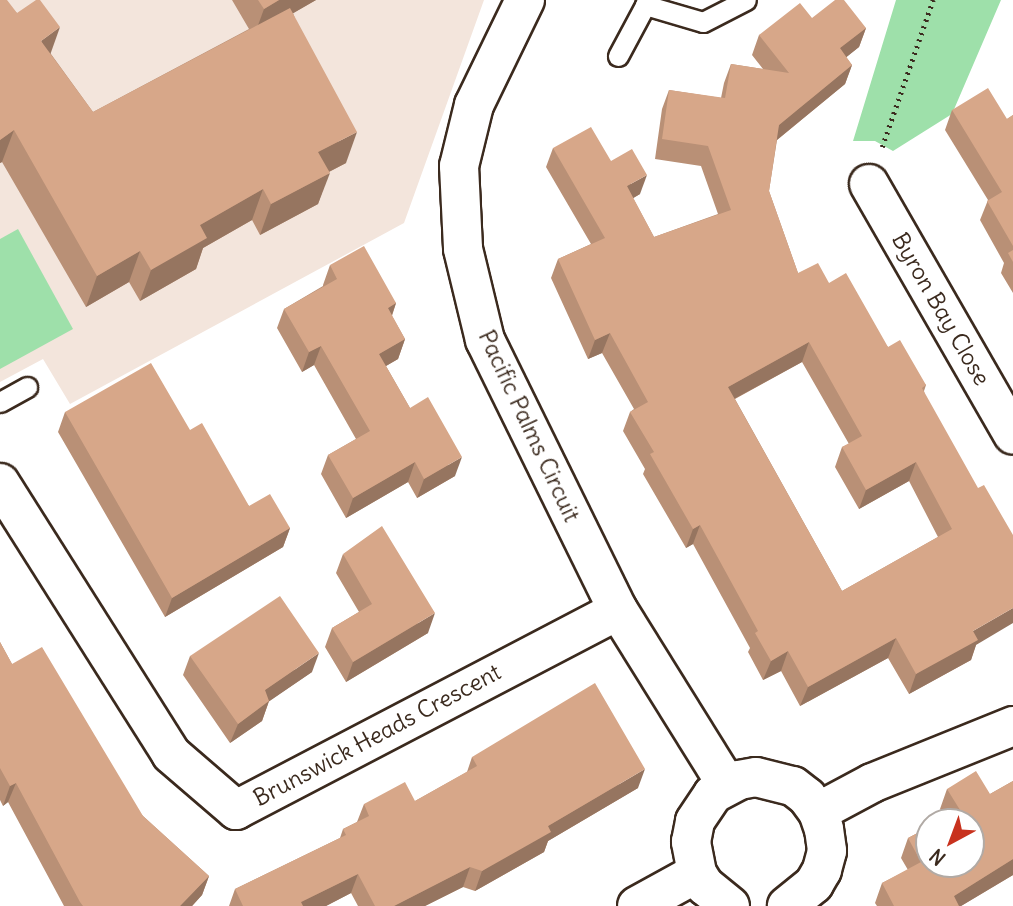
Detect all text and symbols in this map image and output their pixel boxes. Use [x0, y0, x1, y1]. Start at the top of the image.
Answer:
street label: Byron Bay Close [886, 228, 996, 390]
street label: Pacific Palms Circuit [473, 326, 585, 526]
street label: Brunswick Heads Crescent [249, 658, 505, 812]
north arrow [915, 808, 985, 878]
text: N [925, 844, 950, 871]

